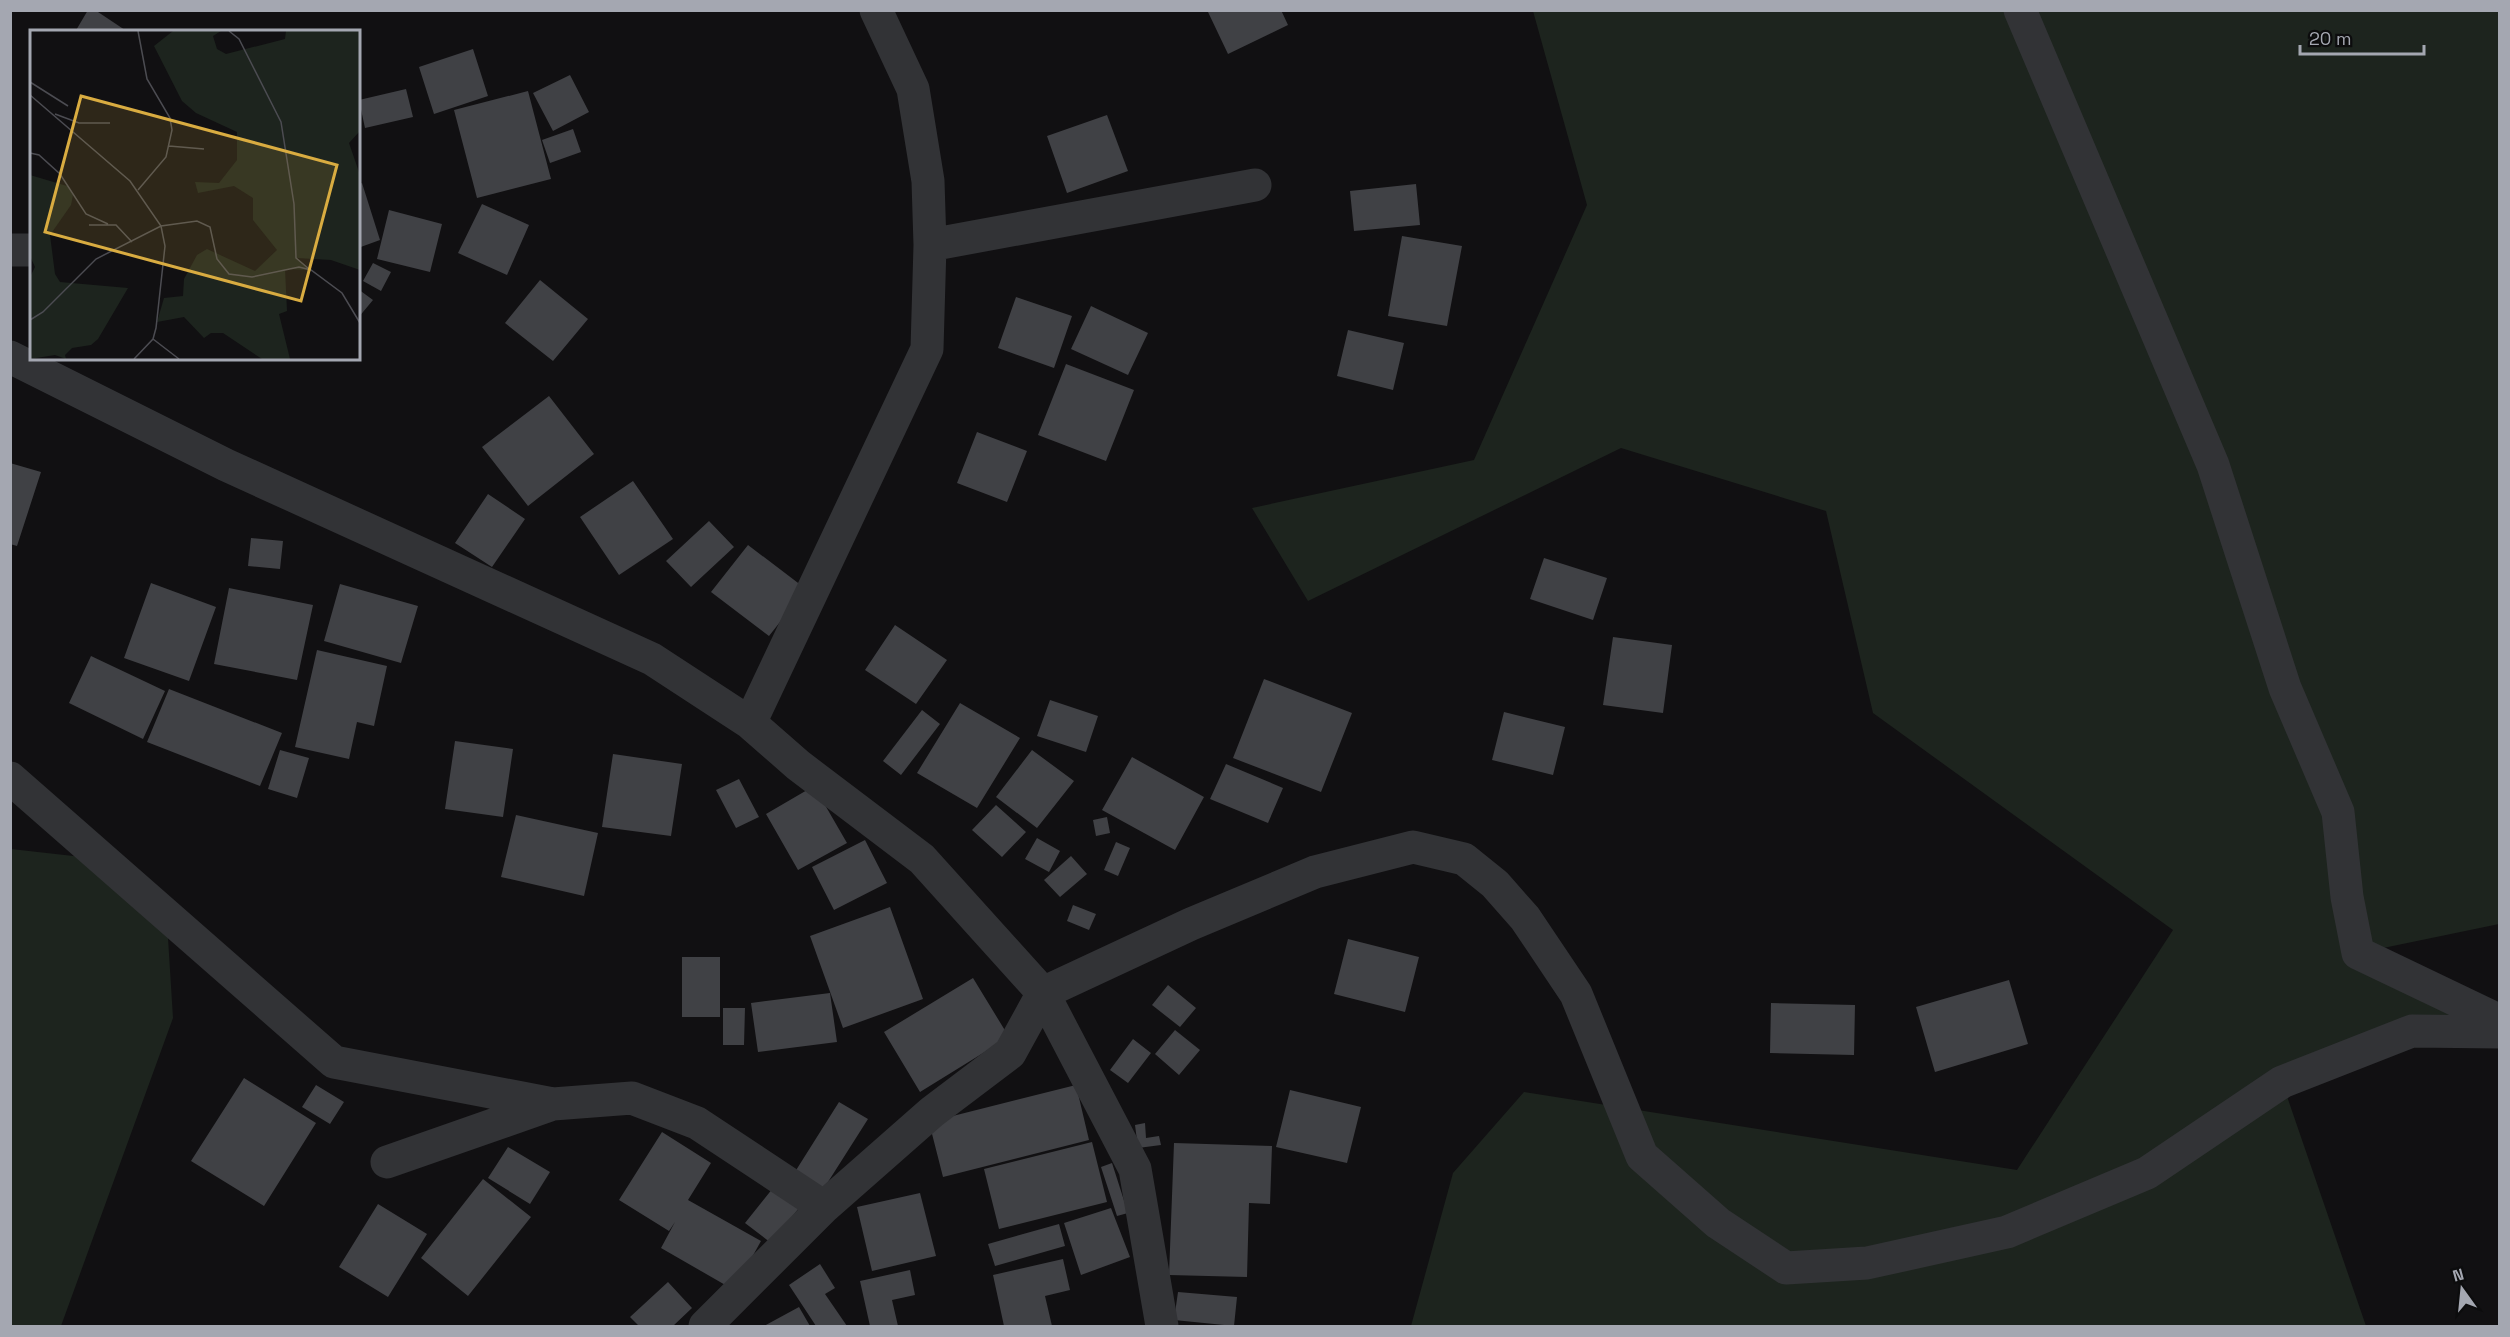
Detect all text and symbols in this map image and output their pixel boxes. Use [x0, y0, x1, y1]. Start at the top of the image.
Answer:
scale bar [2300, 18, 2424, 56]
text: 20 m [2309, 27, 2352, 50]
inset map [30, 30, 360, 360]
north arrow [2432, 1259, 2492, 1319]
text: N [2450, 1263, 2466, 1287]

